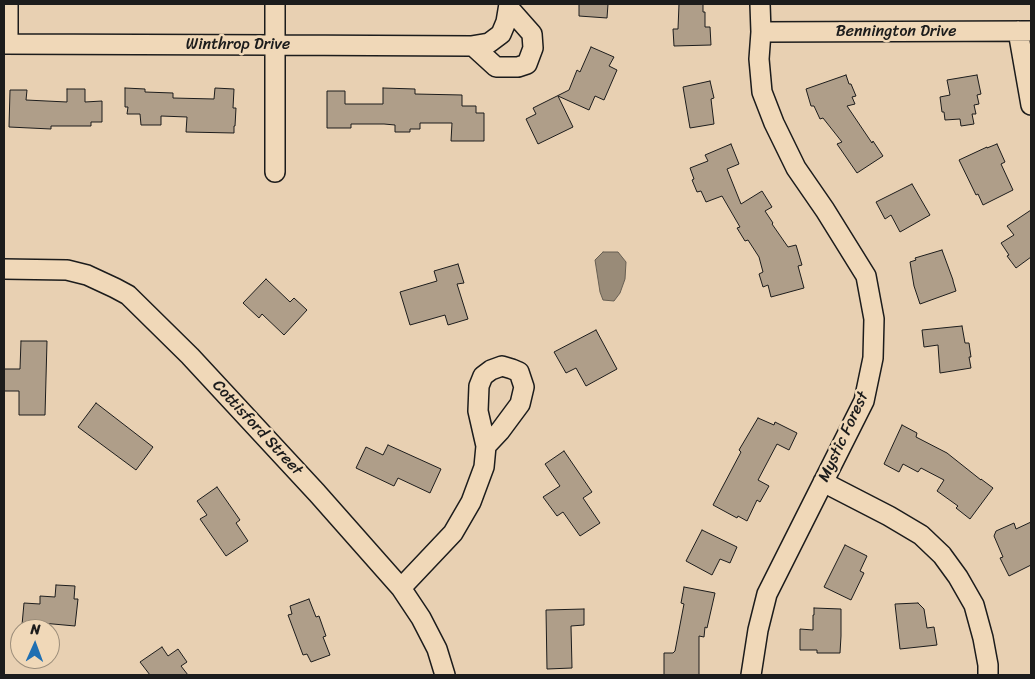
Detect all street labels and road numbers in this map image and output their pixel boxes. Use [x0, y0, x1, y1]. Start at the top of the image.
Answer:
street label: Bennington Drive [836, 22, 956, 42]
street label: Winthrop Drive [186, 35, 290, 55]
street label: Cottisford Street [208, 376, 306, 480]
street label: Mystic Forest [815, 389, 873, 485]

